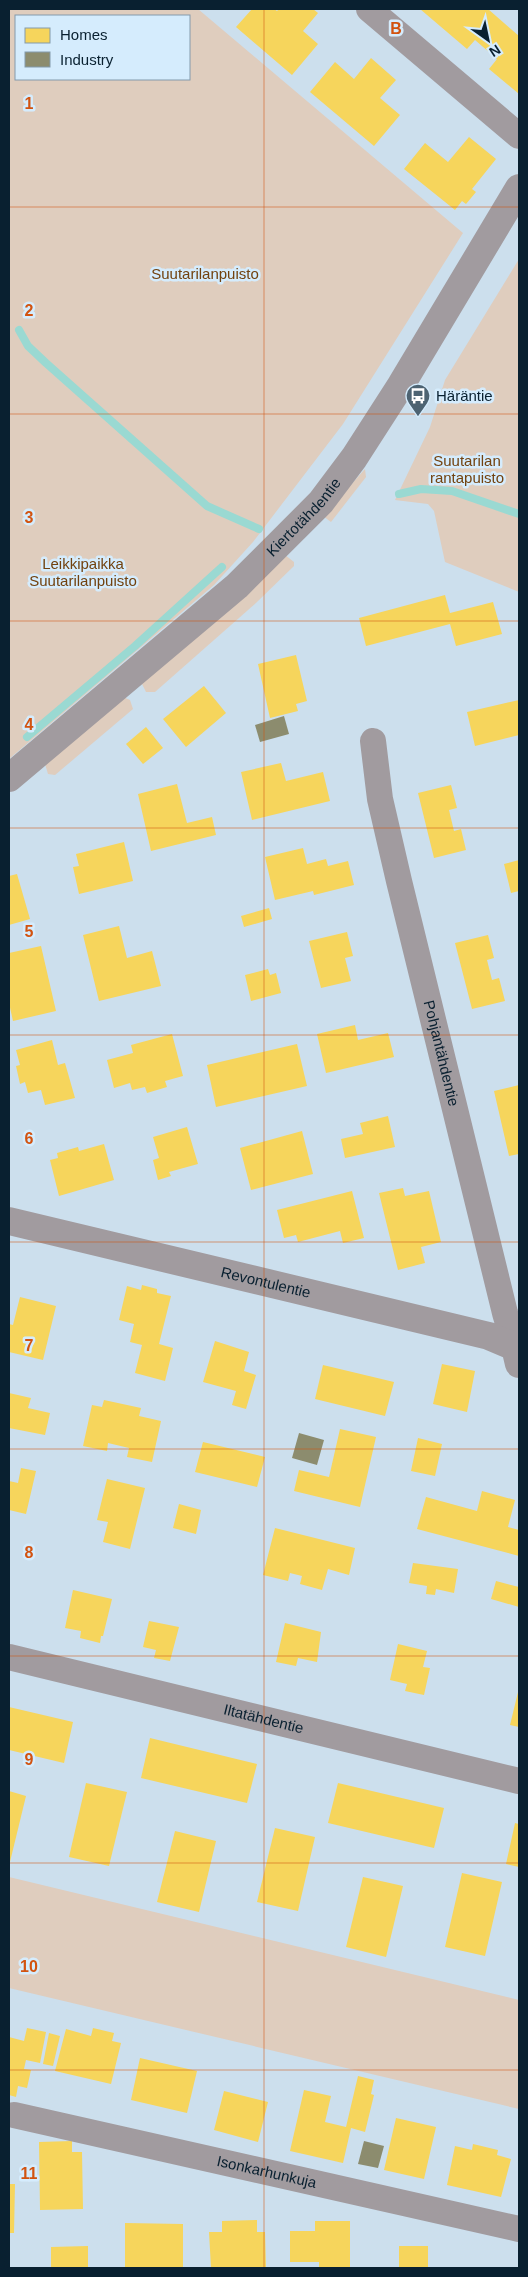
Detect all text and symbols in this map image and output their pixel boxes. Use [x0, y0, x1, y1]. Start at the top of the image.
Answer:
legend [15, 15, 190, 80]
north arrow [463, 15, 513, 65]
text: B [390, 20, 402, 37]
text: Homes [60, 26, 108, 43]
text: N [486, 41, 504, 60]
text: Industry [60, 51, 114, 68]
text: 1 [25, 95, 34, 112]
park label: Suutarilanpuisto [151, 265, 259, 282]
text: 2 [25, 302, 34, 319]
bus stop icon: Häräntie [405, 383, 431, 417]
place label: Häräntie [436, 387, 493, 404]
park label: Suutarilan rantapuisto [430, 452, 504, 486]
street label: Kiertotähdentie [263, 475, 344, 560]
text: 3 [25, 509, 34, 526]
park label: Leikkipaikka Suutarilanpuisto [29, 555, 137, 589]
text: 4 [25, 716, 34, 733]
text: 5 [25, 923, 34, 940]
street label: Pohjantähdentie [421, 998, 463, 1108]
text: 6 [25, 1130, 34, 1147]
street label: Revontulentie [219, 1263, 312, 1301]
text: 7 [25, 1337, 34, 1354]
text: 8 [25, 1544, 34, 1561]
street label: Iltatähdentie [222, 1700, 305, 1736]
text: 9 [25, 1751, 34, 1768]
text: 10 [20, 1958, 38, 1975]
street label: Isonkarhunkuja [215, 2152, 319, 2191]
text: 11 [21, 2165, 38, 2182]

